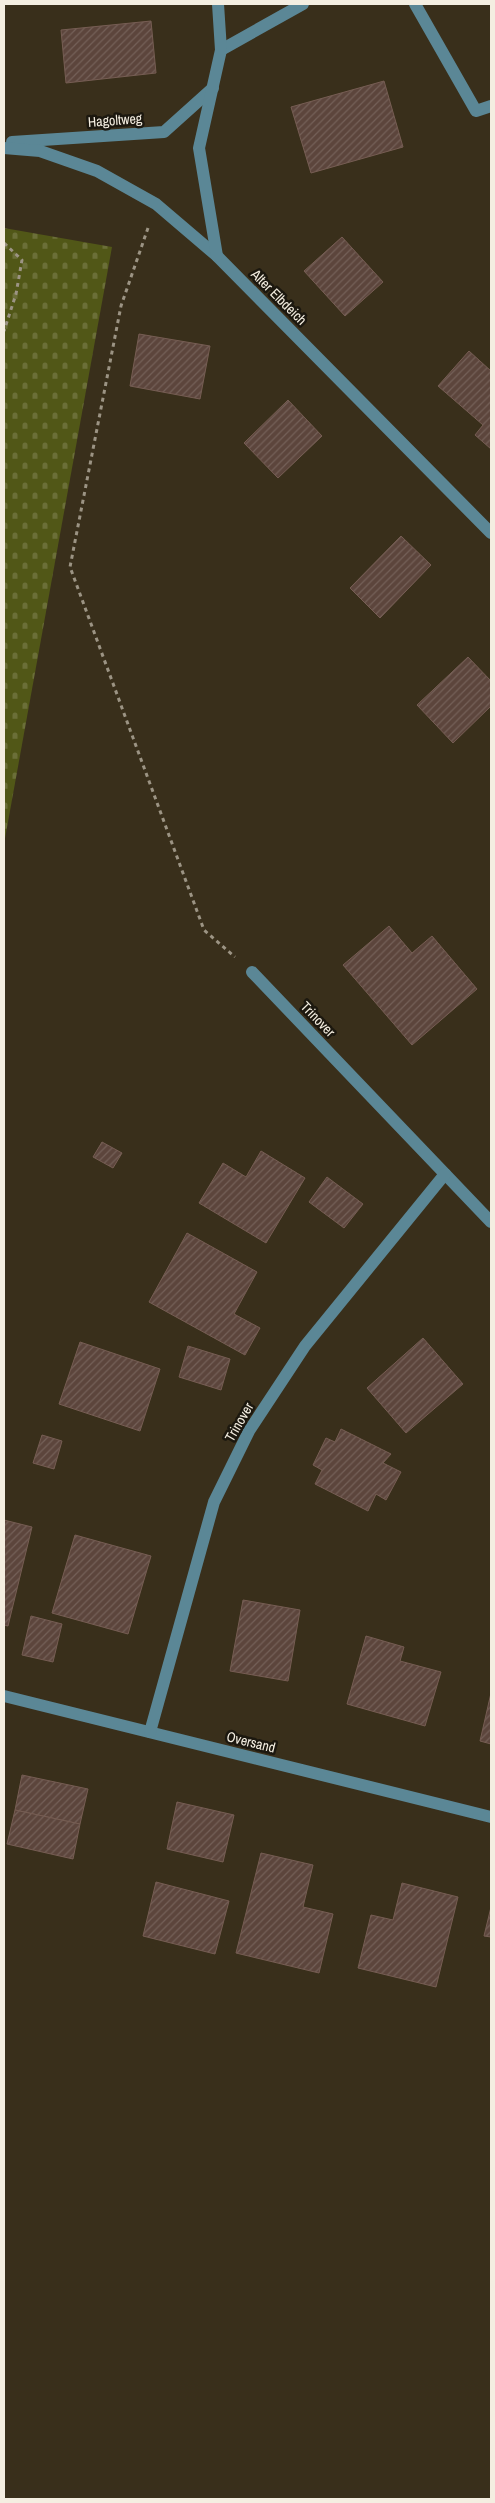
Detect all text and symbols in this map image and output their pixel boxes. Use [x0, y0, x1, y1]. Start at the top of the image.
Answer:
street label: Hagoltweg [87, 109, 143, 131]
street label: Alter Elbdeich [247, 265, 311, 329]
street label: Trinover [297, 998, 339, 1041]
street label: Trinover [221, 1399, 257, 1445]
street label: Oversand [225, 1727, 277, 1757]

